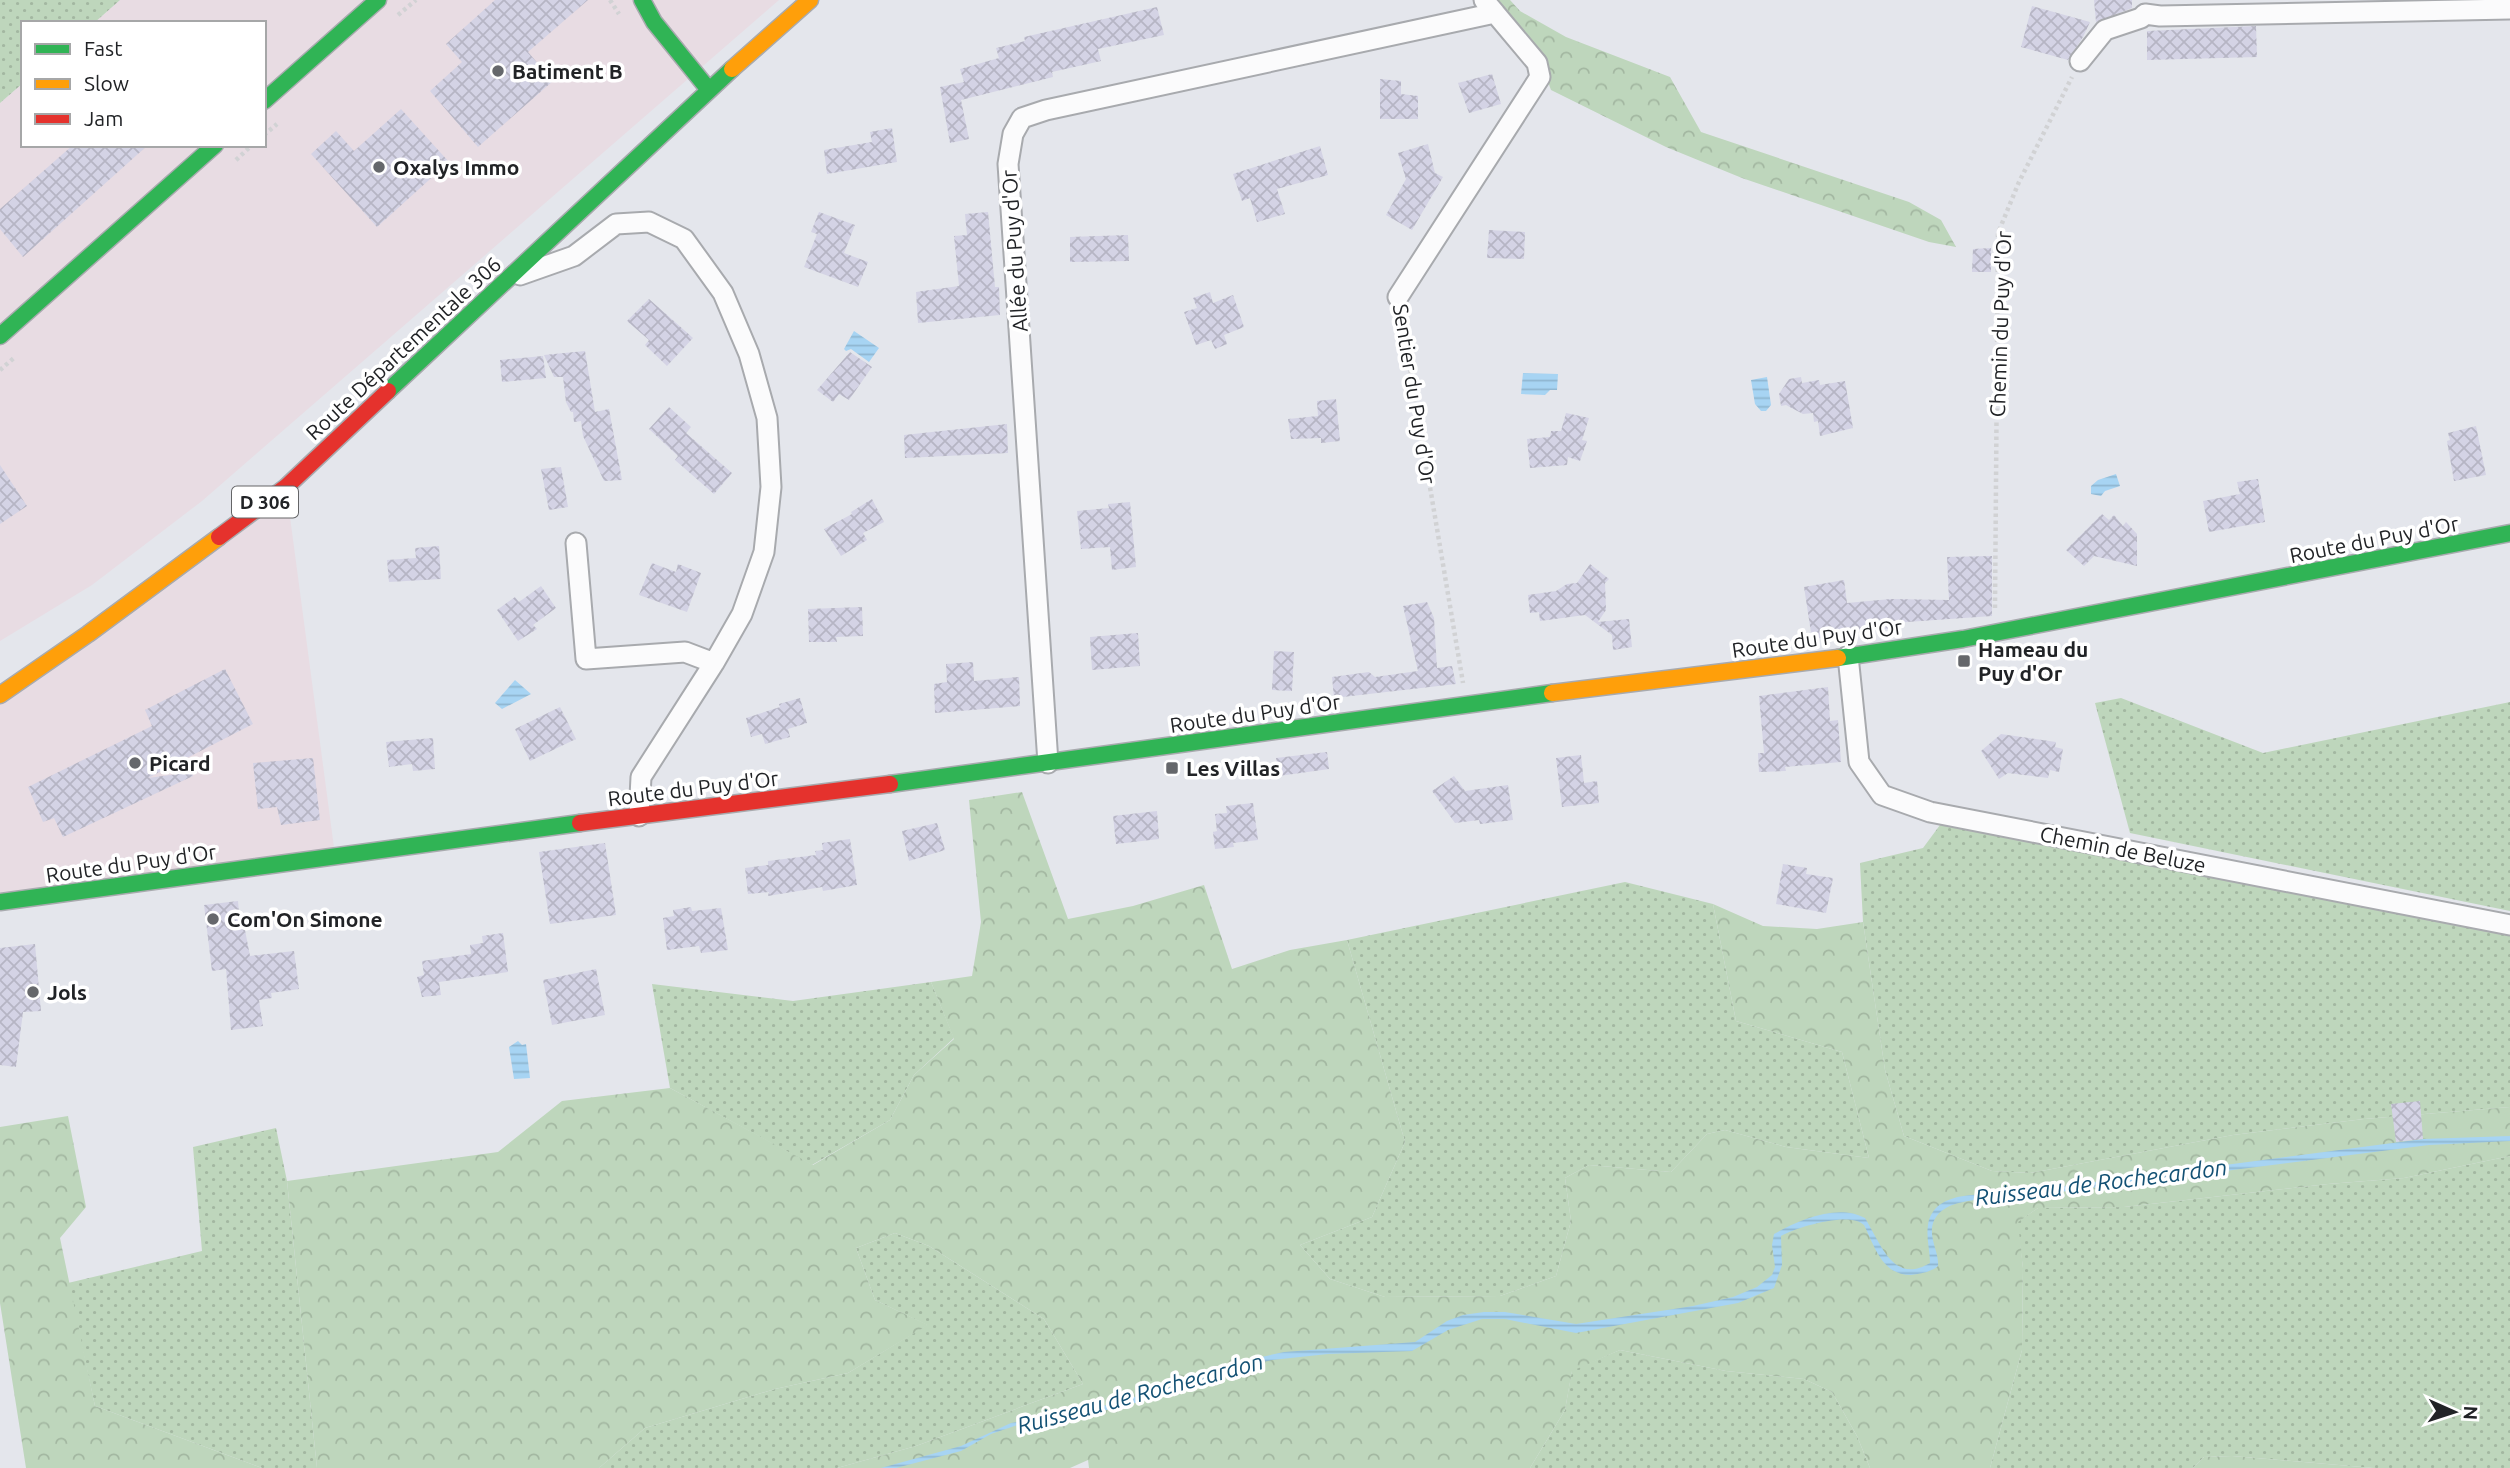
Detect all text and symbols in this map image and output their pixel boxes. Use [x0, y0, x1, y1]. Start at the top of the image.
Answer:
legend [21, 21, 266, 147]
text: Fast [84, 36, 122, 60]
place label: Batiment B [512, 59, 623, 83]
marker: Batiment B [490, 63, 506, 79]
text: Slow [84, 71, 129, 95]
text: Jam [84, 106, 123, 130]
place label: Oxalys Immo [393, 155, 519, 179]
marker: Oxalys Immo [371, 159, 387, 175]
street label: Allée du Puy d'Or [996, 169, 1032, 333]
street label: Chemin du Puy d'Or [1985, 230, 2015, 418]
street label: Route Départementale 306 [301, 251, 505, 445]
street label: Sentier du Puy d'Or [1389, 302, 1441, 486]
road number: D 306 [232, 486, 298, 517]
street label: Route du Puy d'Or [2287, 511, 2461, 567]
street label: Route du Puy d'Or [1730, 614, 1904, 662]
place label: Hameau du Puy d'Or [1978, 637, 2088, 685]
marker: Hameau du Puy d'Or [1956, 653, 1972, 669]
street label: Route du Puy d'Or [1168, 689, 1342, 737]
place label: Picard [149, 751, 210, 775]
marker: Picard [127, 755, 143, 771]
place label: Les Villas [1186, 756, 1280, 780]
marker: Les Villas [1164, 760, 1180, 776]
street label: Route du Puy d'Or [606, 766, 780, 810]
street label: Chemin de Beluze [2038, 821, 2208, 877]
street label: Route du Puy d'Or [44, 839, 218, 887]
place label: Com'On Simone [227, 907, 383, 931]
marker: Com'On Simone [205, 911, 221, 927]
place label: Jols [47, 980, 87, 1004]
marker: Jols [25, 984, 41, 1000]
water label: Ruisseau de Rochecardon [1974, 1154, 2228, 1210]
water label: Ruisseau de Rochecardon [1014, 1348, 1266, 1438]
north arrow [2419, 1377, 2489, 1447]
text: N [2460, 1405, 2482, 1421]

